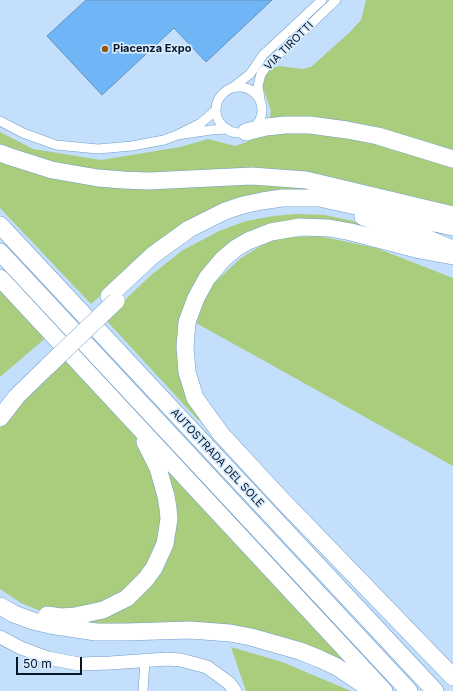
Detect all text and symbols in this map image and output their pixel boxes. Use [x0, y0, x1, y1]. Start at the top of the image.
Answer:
street label: VIA TIROTTI [262, 19, 316, 73]
place label: Piacenza Expo [113, 42, 191, 56]
marker: Piacenza Expo [100, 44, 110, 54]
street label: AUTOSTRADA DEL SOLE [168, 406, 266, 510]
scale bar [18, 649, 84, 675]
text: 50 m [23, 656, 52, 671]

